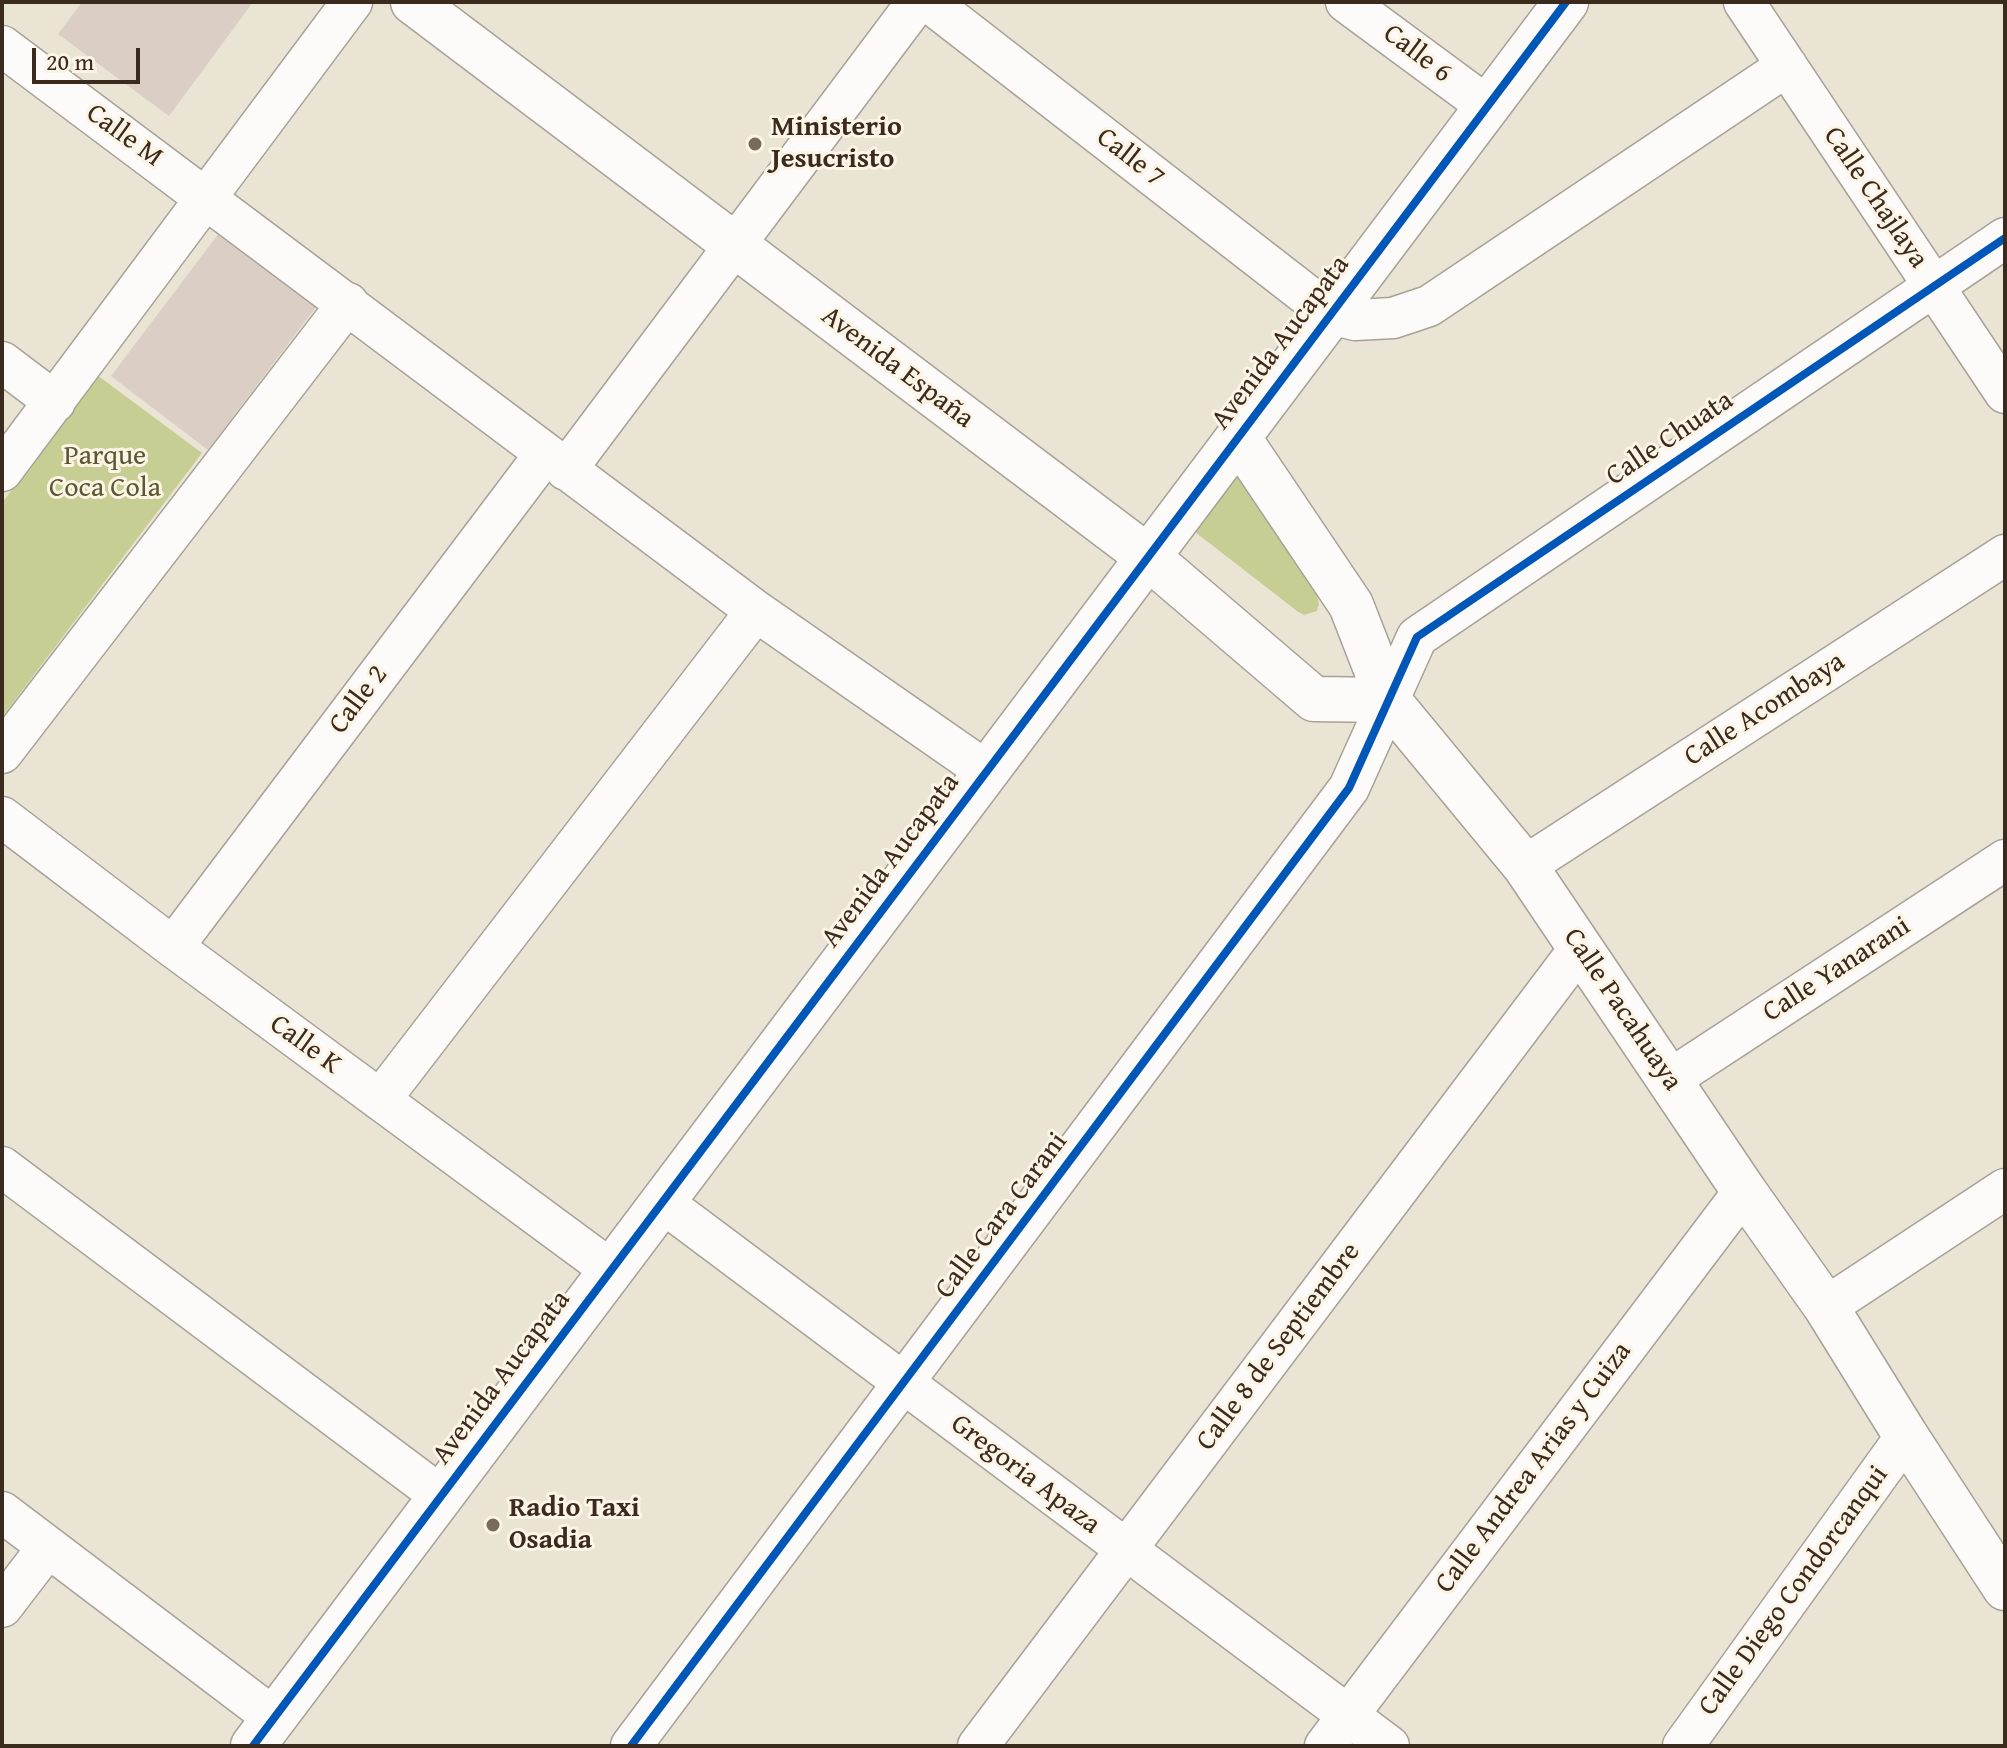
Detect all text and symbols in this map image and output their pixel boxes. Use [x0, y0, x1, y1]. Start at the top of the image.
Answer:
street label: Calle 6 [1376, 17, 1458, 91]
scale bar [36, 32, 144, 82]
text: 20 m [46, 44, 94, 79]
street label: Calle M [79, 97, 169, 175]
place label: Ministerio Jesucristo [771, 111, 902, 177]
street label: Calle 7 [1089, 121, 1171, 195]
street label: Calle Chajlaya [1815, 121, 1935, 275]
marker: Ministerio Jesucristo [746, 135, 764, 153]
street label: Avenida Aucapata [1205, 249, 1357, 437]
street label: Avenida España [814, 300, 980, 436]
street label: Calle Chuata [1600, 384, 1740, 494]
park label: Parque Coca Cola [49, 440, 161, 506]
street label: Calle Acombaya [1678, 646, 1852, 774]
street label: Calle 2 [322, 659, 396, 741]
street label: Avenida Aucapata [815, 767, 967, 955]
street label: Calle Yanarani [1757, 910, 1917, 1030]
street label: Calle Pacahuaya [1555, 923, 1689, 1097]
street label: Calle K [263, 1008, 347, 1082]
street label: Calle Cara Carani [929, 1126, 1075, 1306]
street label: Calle 8 de Septiembre [1190, 1236, 1368, 1458]
street label: Avenida Aucapata [426, 1284, 578, 1472]
street label: Calle Andrea Arias y Cuiza [1429, 1336, 1639, 1600]
street label: Gregoria Apaza [944, 1408, 1106, 1542]
street label: Calle Diego Condorcanqui [1692, 1460, 1896, 1722]
place label: Radio Taxi Osadia [509, 1492, 640, 1558]
marker: Radio Taxi Osadia [484, 1516, 502, 1534]

